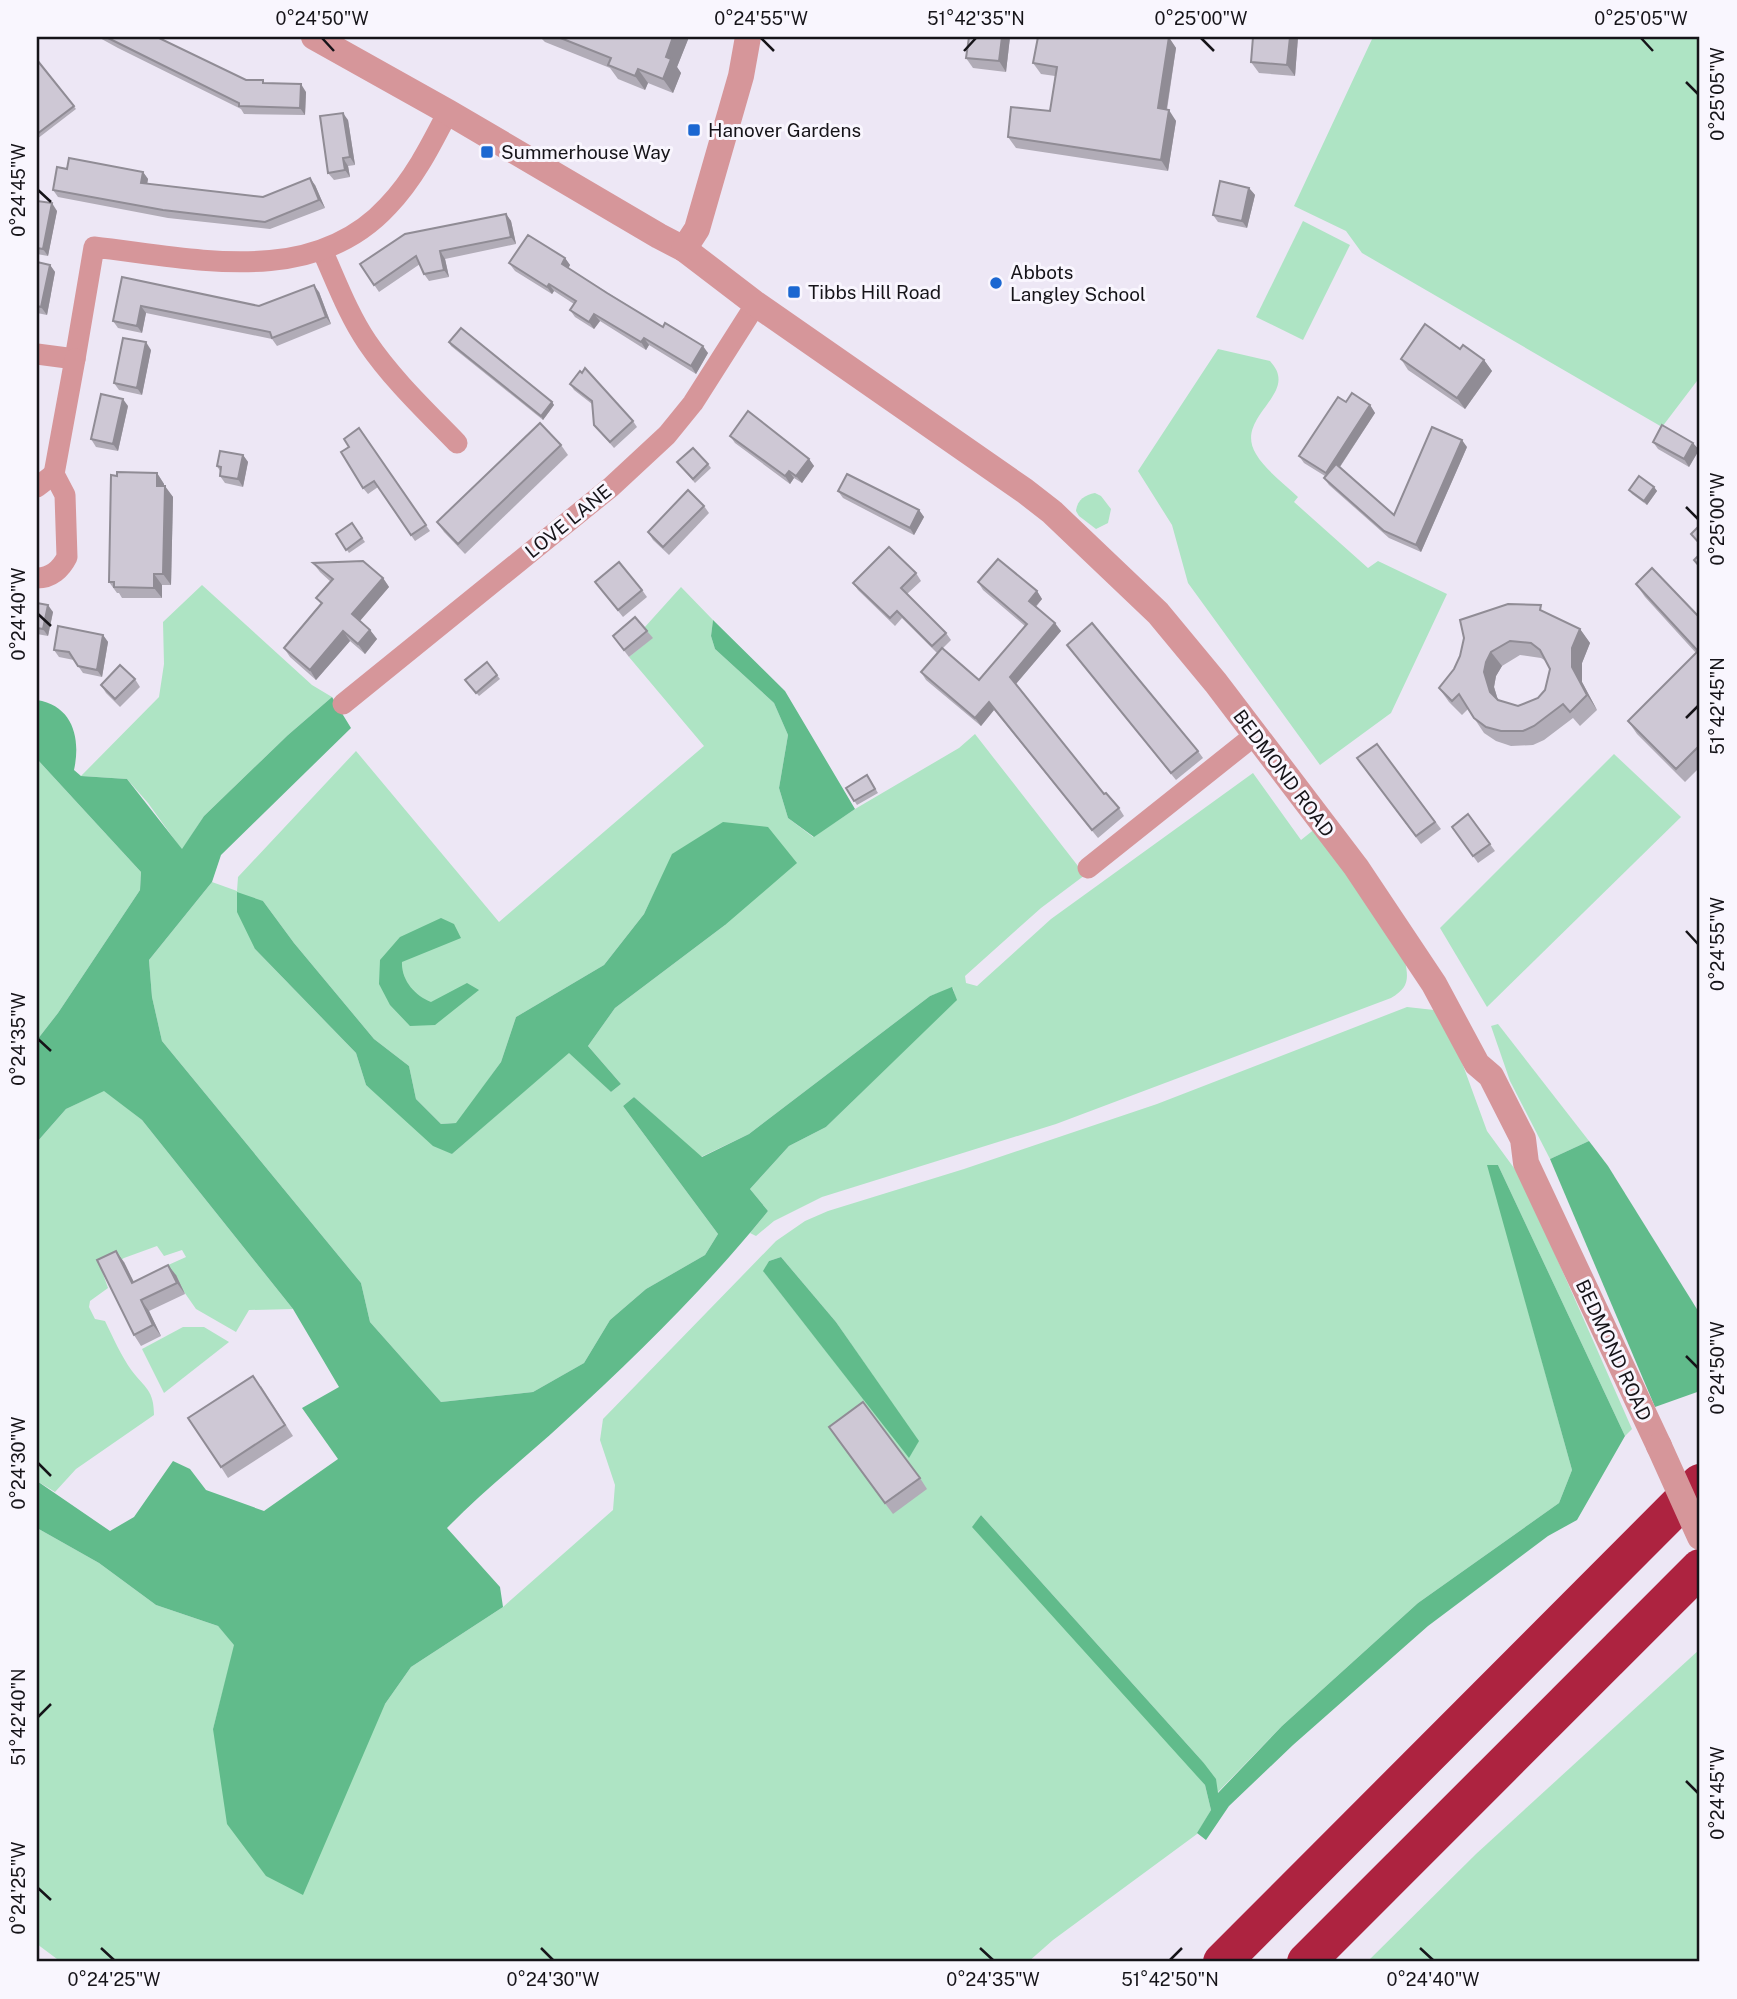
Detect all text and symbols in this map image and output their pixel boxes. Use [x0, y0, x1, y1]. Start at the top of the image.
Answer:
text: 0°24'50"W [275, 8, 369, 29]
text: 0°24'55"W [714, 8, 808, 29]
text: 51°42'35"N [927, 8, 1025, 29]
text: 0°25'00"W [1155, 8, 1247, 29]
text: 0°25'05"W [1594, 8, 1688, 29]
text: 0°25'05"W [1707, 47, 1728, 141]
place label: Hanover Gardens [708, 119, 861, 141]
marker: Hanover Gardens [686, 122, 702, 138]
place label: Summerhouse Way [501, 141, 671, 163]
text: 0°24'45"W [8, 143, 29, 237]
marker: Summerhouse Way [479, 144, 495, 160]
place label: Abbots Langley School [1010, 261, 1146, 305]
marker: Abbots Langley School [988, 275, 1004, 291]
place label: Tibbs Hill Road [808, 281, 941, 303]
marker: Tibbs Hill Road [786, 284, 802, 300]
text: 0°25'00"W [1707, 473, 1728, 565]
street label: LOVE LANE [521, 480, 615, 562]
text: 0°24'40"W [8, 567, 29, 661]
text: 51°42'45"N [1707, 657, 1728, 755]
street label: BEDMOND ROAD [1229, 705, 1339, 841]
text: 0°24'55"W [1707, 897, 1728, 991]
text: 0°24'35"W [8, 992, 29, 1086]
street label: BEDMOND ROAD [1572, 1276, 1656, 1424]
text: 0°24'50"W [1707, 1321, 1728, 1415]
text: 0°24'30"W [8, 1417, 29, 1509]
text: 51°42'40"N [8, 1668, 29, 1766]
text: 0°24'45"W [1707, 1746, 1728, 1840]
text: 0°24'25"W [8, 1842, 29, 1934]
text: 0°24'25"W [68, 1969, 160, 1990]
text: 0°24'30"W [507, 1969, 599, 1990]
text: 0°24'35"W [946, 1969, 1040, 1990]
text: 51°42'50"N [1121, 1969, 1219, 1990]
text: 0°24'40"W [1386, 1969, 1480, 1990]

